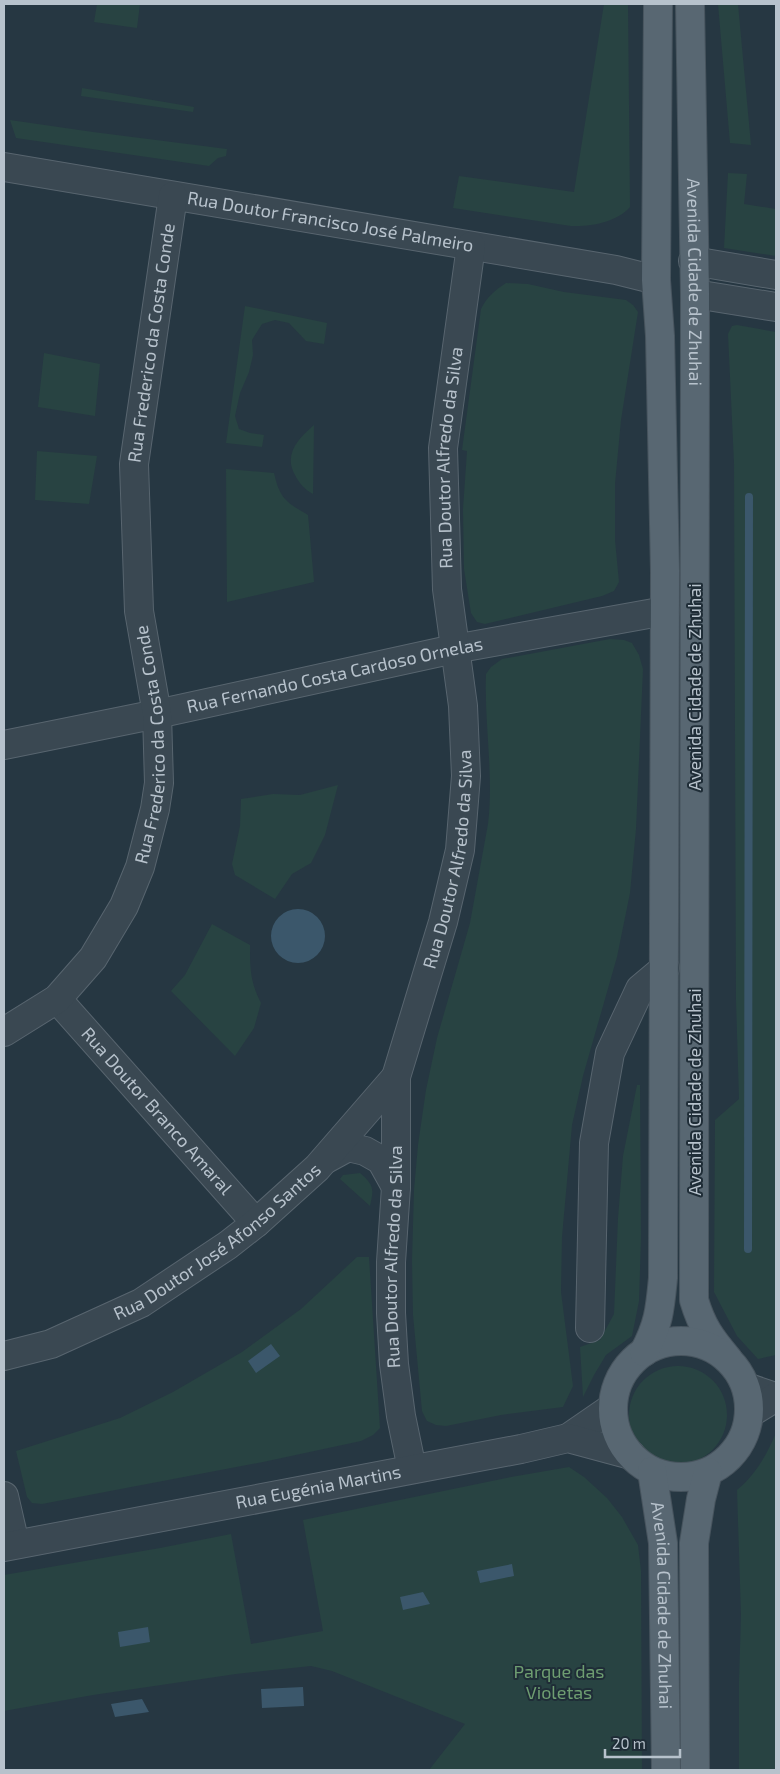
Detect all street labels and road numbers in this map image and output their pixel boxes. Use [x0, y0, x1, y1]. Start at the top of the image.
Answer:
street label: Avenida Cidade de Zhuhai [683, 178, 707, 386]
street label: Rua Doutor Francisco José Palmeiro [186, 186, 475, 256]
street label: Rua Frederico da Costa Conde [122, 222, 179, 464]
street label: Rua Doutor Alfredo da Silva [431, 345, 467, 569]
street label: Avenida Cidade de Zhuhai [683, 583, 705, 791]
street label: Rua Frederico da Costa Conde [129, 624, 169, 866]
street label: Rua Fernando Costa Cardoso Ornelas [184, 632, 484, 717]
street label: Rua Doutor Alfredo da Silva [418, 749, 476, 971]
street label: Avenida Cidade de Zhuhai [683, 988, 705, 1196]
street label: Rua Doutor Branco Amaral [77, 1022, 238, 1199]
street label: Rua Doutor Alfredo da Silva [379, 1145, 406, 1369]
street label: Rua Doutor José Afonso Santos [110, 1158, 325, 1324]
street label: Rua Eugénia Martins [234, 1460, 403, 1513]
street label: Avenida Cidade de Zhuhai [647, 1500, 677, 1709]

